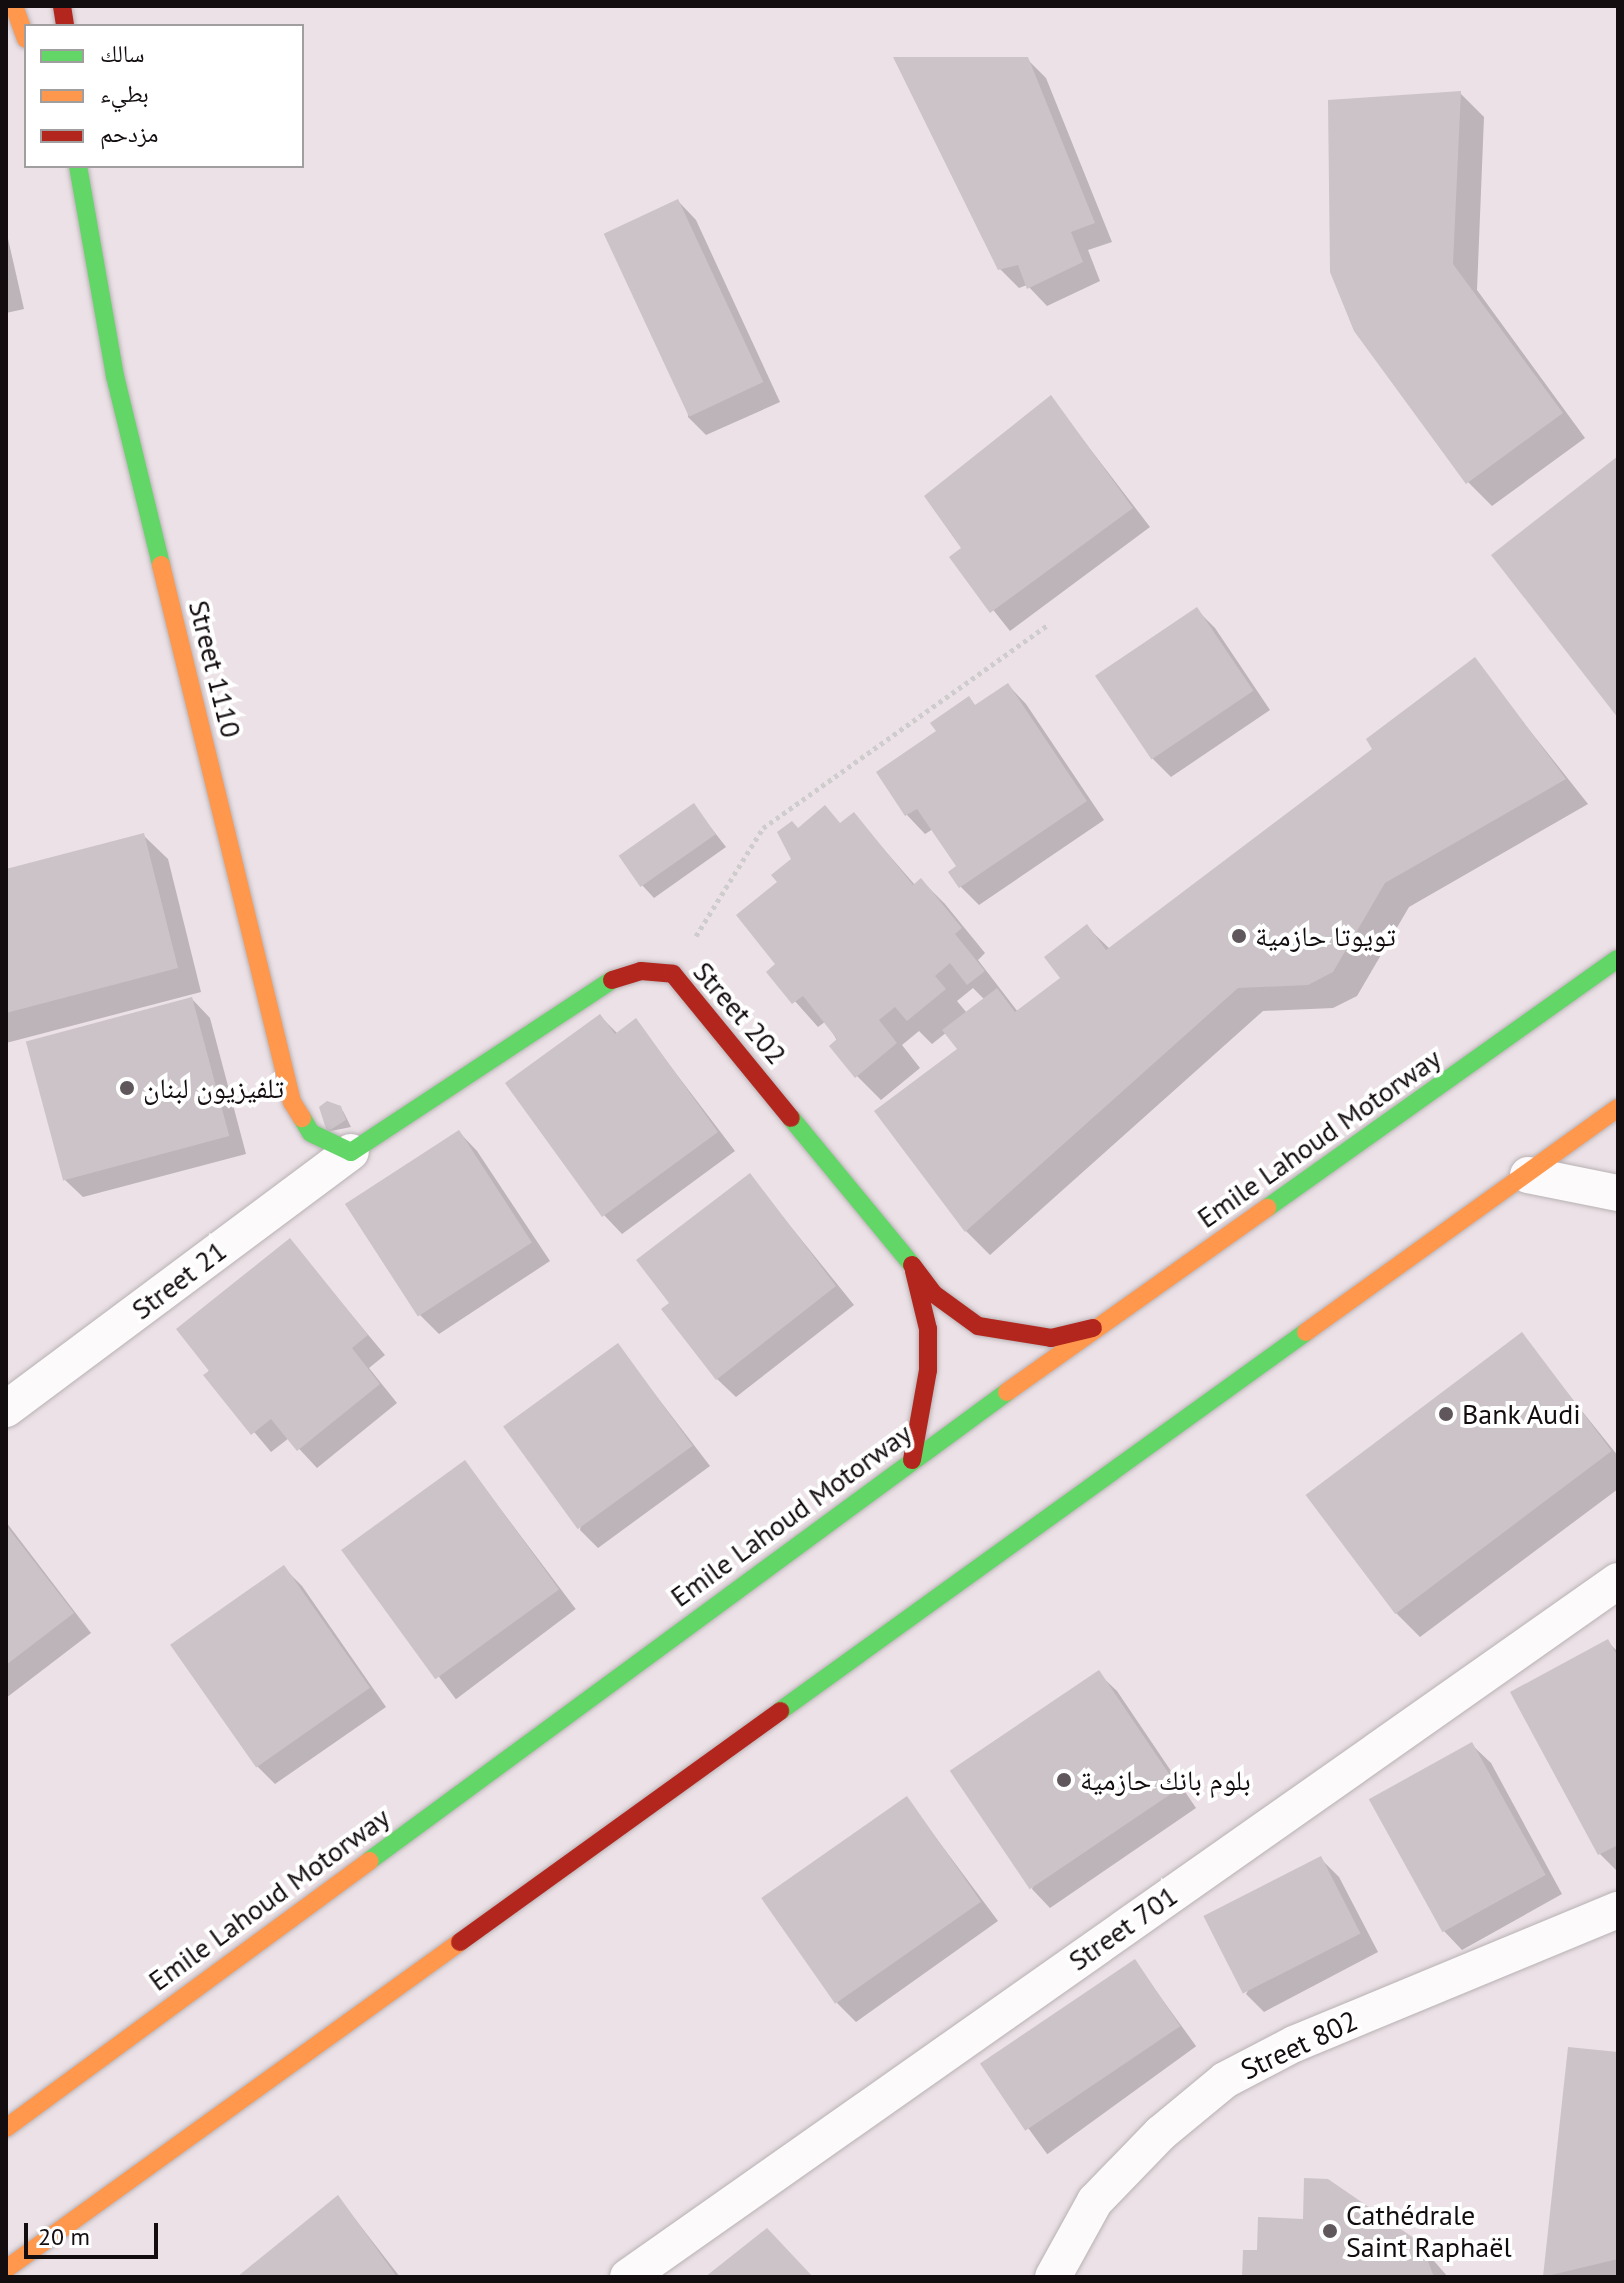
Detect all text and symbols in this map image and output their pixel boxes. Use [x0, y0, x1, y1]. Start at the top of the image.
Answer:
legend [24, 24, 304, 168]
text: سالك [100, 38, 145, 69]
text: بطيء [100, 78, 149, 109]
text: مزدحم [100, 118, 159, 149]
street label: Street 1110 [182, 597, 248, 741]
place label: تويوتا حازمية [1255, 919, 1396, 953]
marker: تويوتا حازمية [1230, 927, 1248, 945]
street label: Street 202 [686, 955, 794, 1071]
street label: Emile Lahoud Motorway [1191, 1041, 1447, 1235]
place label: تلفيزيون لبنان [143, 1071, 284, 1105]
marker: تلفيزيون لبنان [118, 1079, 136, 1097]
street label: Street 21 [125, 1234, 233, 1326]
place label: Bank Audi [1462, 1397, 1582, 1431]
marker: Bank Audi [1437, 1405, 1455, 1423]
street label: Emile Lahoud Motorway [664, 1416, 918, 1614]
place label: بلوم بانك حازمية [1080, 1763, 1251, 1797]
marker: بلوم بانك حازمية [1055, 1771, 1073, 1789]
street label: Emile Lahoud Motorway [142, 1800, 396, 1998]
street label: Street 701 [1062, 1878, 1184, 1978]
street label: Street 802 [1235, 2003, 1363, 2087]
place label: Cathédrale Saint Raphaël [1346, 2198, 1512, 2264]
scale bar [28, 2207, 162, 2257]
text: 20 m [38, 2221, 90, 2252]
marker: Cathédrale Saint Raphaël [1321, 2222, 1339, 2240]

